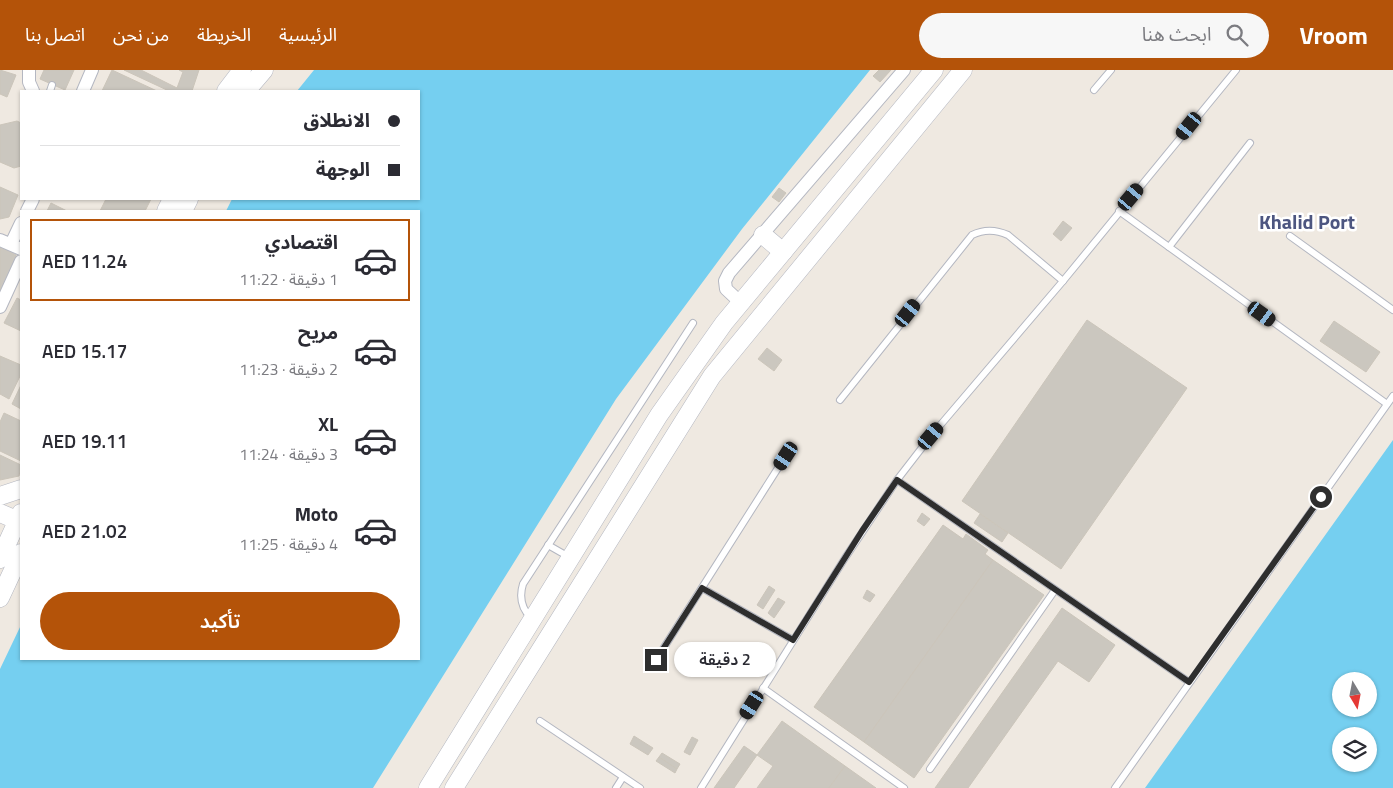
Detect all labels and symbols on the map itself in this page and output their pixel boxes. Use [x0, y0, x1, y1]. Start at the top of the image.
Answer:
car [1173, 110, 1204, 142]
car [1115, 181, 1146, 213]
district label: Khalid Port [1259, 206, 1355, 237]
car [892, 297, 923, 329]
car [1245, 299, 1278, 329]
car [915, 420, 946, 452]
car [771, 439, 800, 473]
route start [1310, 486, 1332, 508]
callout: 2 دقيقة [674, 642, 776, 678]
route end [645, 649, 667, 671]
north arrow [1332, 672, 1378, 718]
car [737, 688, 766, 722]

